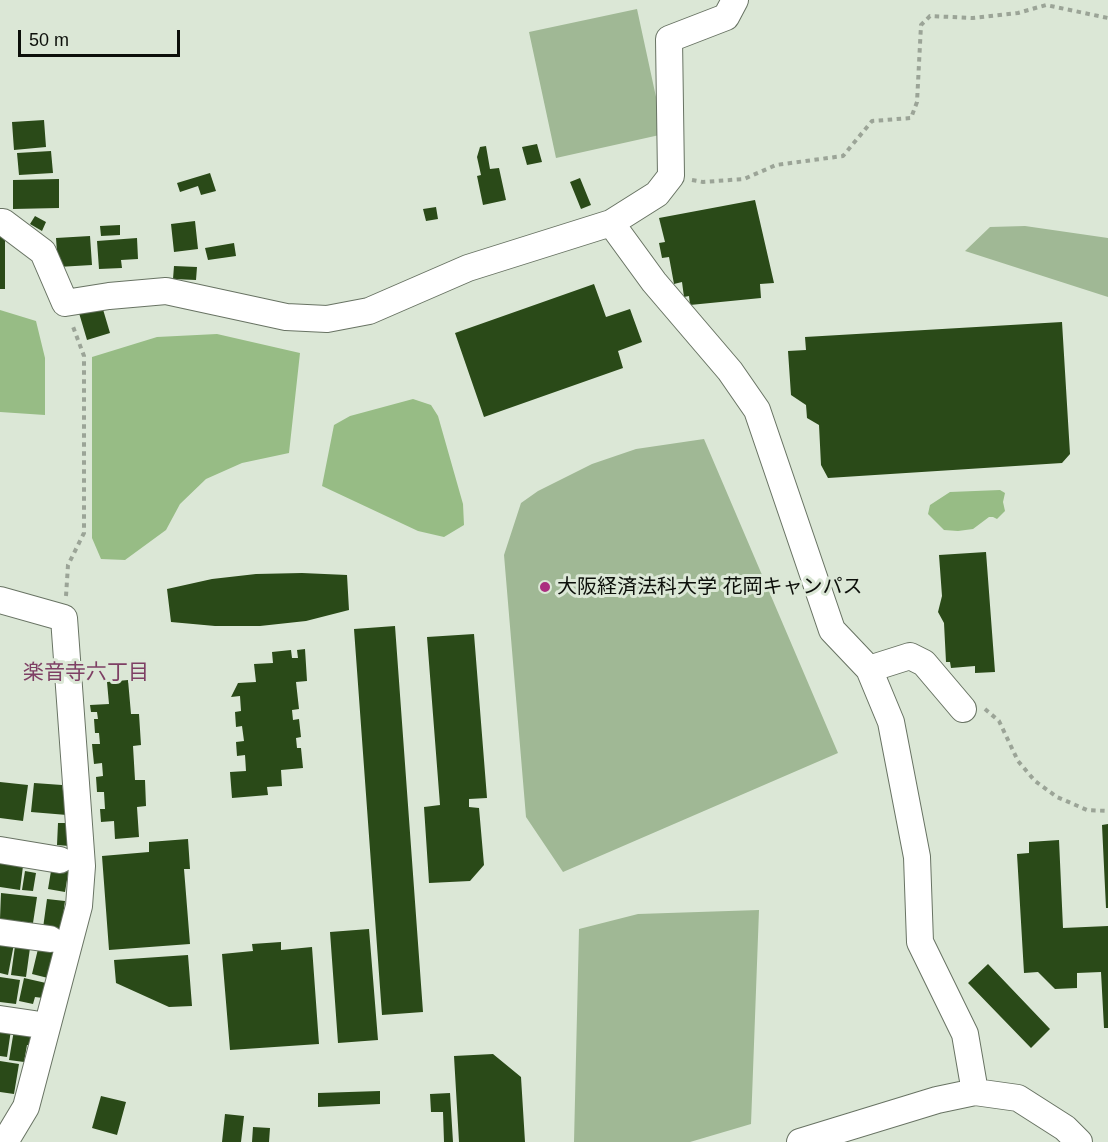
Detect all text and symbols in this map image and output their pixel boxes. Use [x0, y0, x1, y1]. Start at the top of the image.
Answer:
scale bar [21, 18, 183, 56]
text: 50 m [29, 30, 69, 50]
place label: 大阪経済法科大学 花岡キャンパス [557, 575, 863, 599]
marker: 大阪経済法科大学 花岡キャンパス [538, 580, 552, 594]
district label: 楽音寺六丁目 [23, 660, 149, 686]

